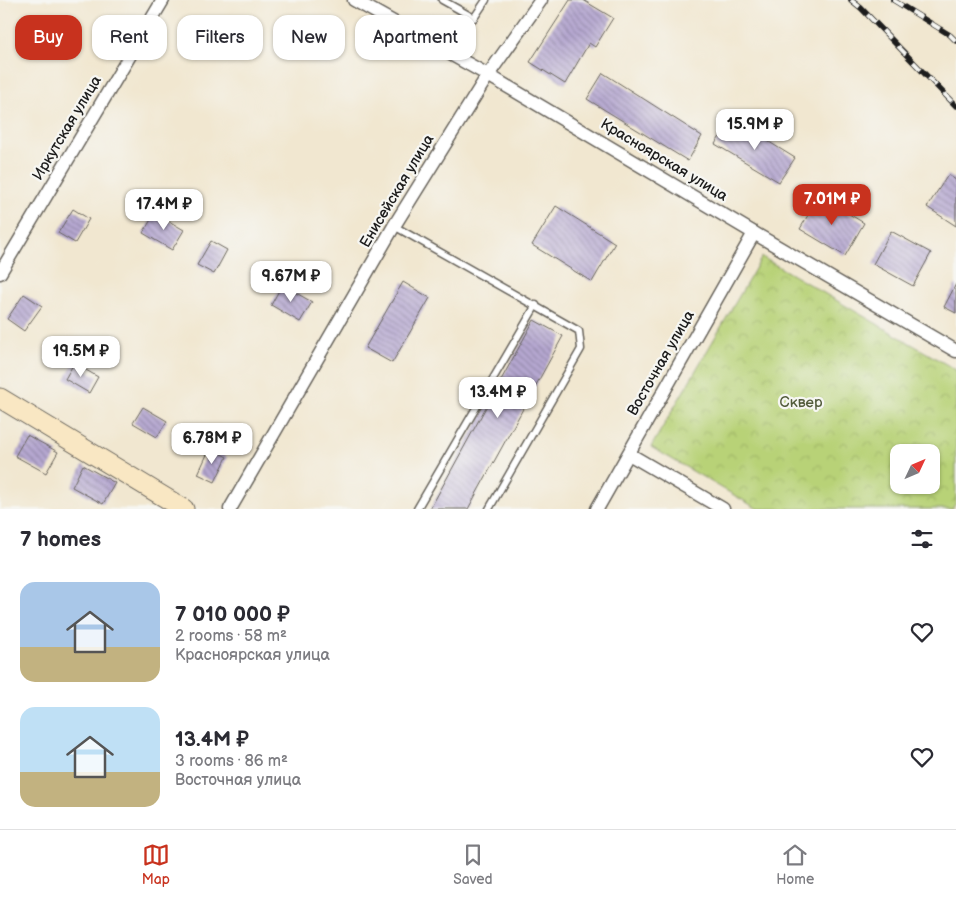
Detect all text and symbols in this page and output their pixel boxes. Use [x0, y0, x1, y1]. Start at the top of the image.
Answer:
chip: Buy [15, 15, 82, 60]
chip: Rent [92, 15, 167, 60]
chip: Filters [177, 15, 263, 60]
chip: New [273, 15, 345, 60]
chip: Apartment [355, 15, 476, 60]
street label: Иркутская улица [28, 72, 106, 184]
pin: 15.9M ₽ [709, 108, 801, 151]
street label: Красноярская улица [597, 114, 731, 206]
text: 15.9M ₽ [727, 115, 783, 134]
street label: Енисейская улица [356, 131, 438, 251]
pin: 7.01M ₽ [786, 184, 878, 226]
pin: 17.4M ₽ [118, 188, 210, 231]
text: 7.01M ₽ [804, 190, 860, 209]
text: 17.4M ₽ [136, 195, 192, 214]
pin: 9.67M ₽ [245, 260, 337, 303]
text: 9.67M ₽ [262, 267, 320, 286]
street label: Восточная улица [623, 307, 699, 419]
pin: 19.5M ₽ [35, 336, 127, 378]
text: 19.5M ₽ [53, 342, 109, 361]
pin: 13.4M ₽ [452, 376, 544, 419]
text: 13.4M ₽ [470, 383, 526, 402]
park label: Сквер [780, 393, 823, 412]
pin: 6.78M ₽ [166, 422, 258, 465]
text: 6.78M ₽ [182, 429, 242, 448]
north arrow [890, 444, 940, 494]
map controls [890, 444, 940, 494]
icon: filters [908, 525, 936, 553]
text: 7 homes [20, 527, 101, 552]
icon: home [60, 602, 120, 662]
text: 7 010 000 ₽ [175, 602, 290, 627]
icon: heart [908, 618, 936, 646]
text: 2 rooms · 58 m² [175, 627, 287, 646]
text: Красноярская улица [175, 646, 330, 665]
icon: home [60, 727, 120, 787]
text: 13.4M ₽ [175, 727, 249, 752]
icon: heart [908, 743, 936, 771]
text: 3 rooms · 86 m² [175, 752, 288, 771]
text: Восточная улица [175, 771, 301, 790]
tab: Map [142, 841, 170, 888]
tab: Saved [453, 841, 493, 888]
tab: Home [776, 841, 814, 888]

